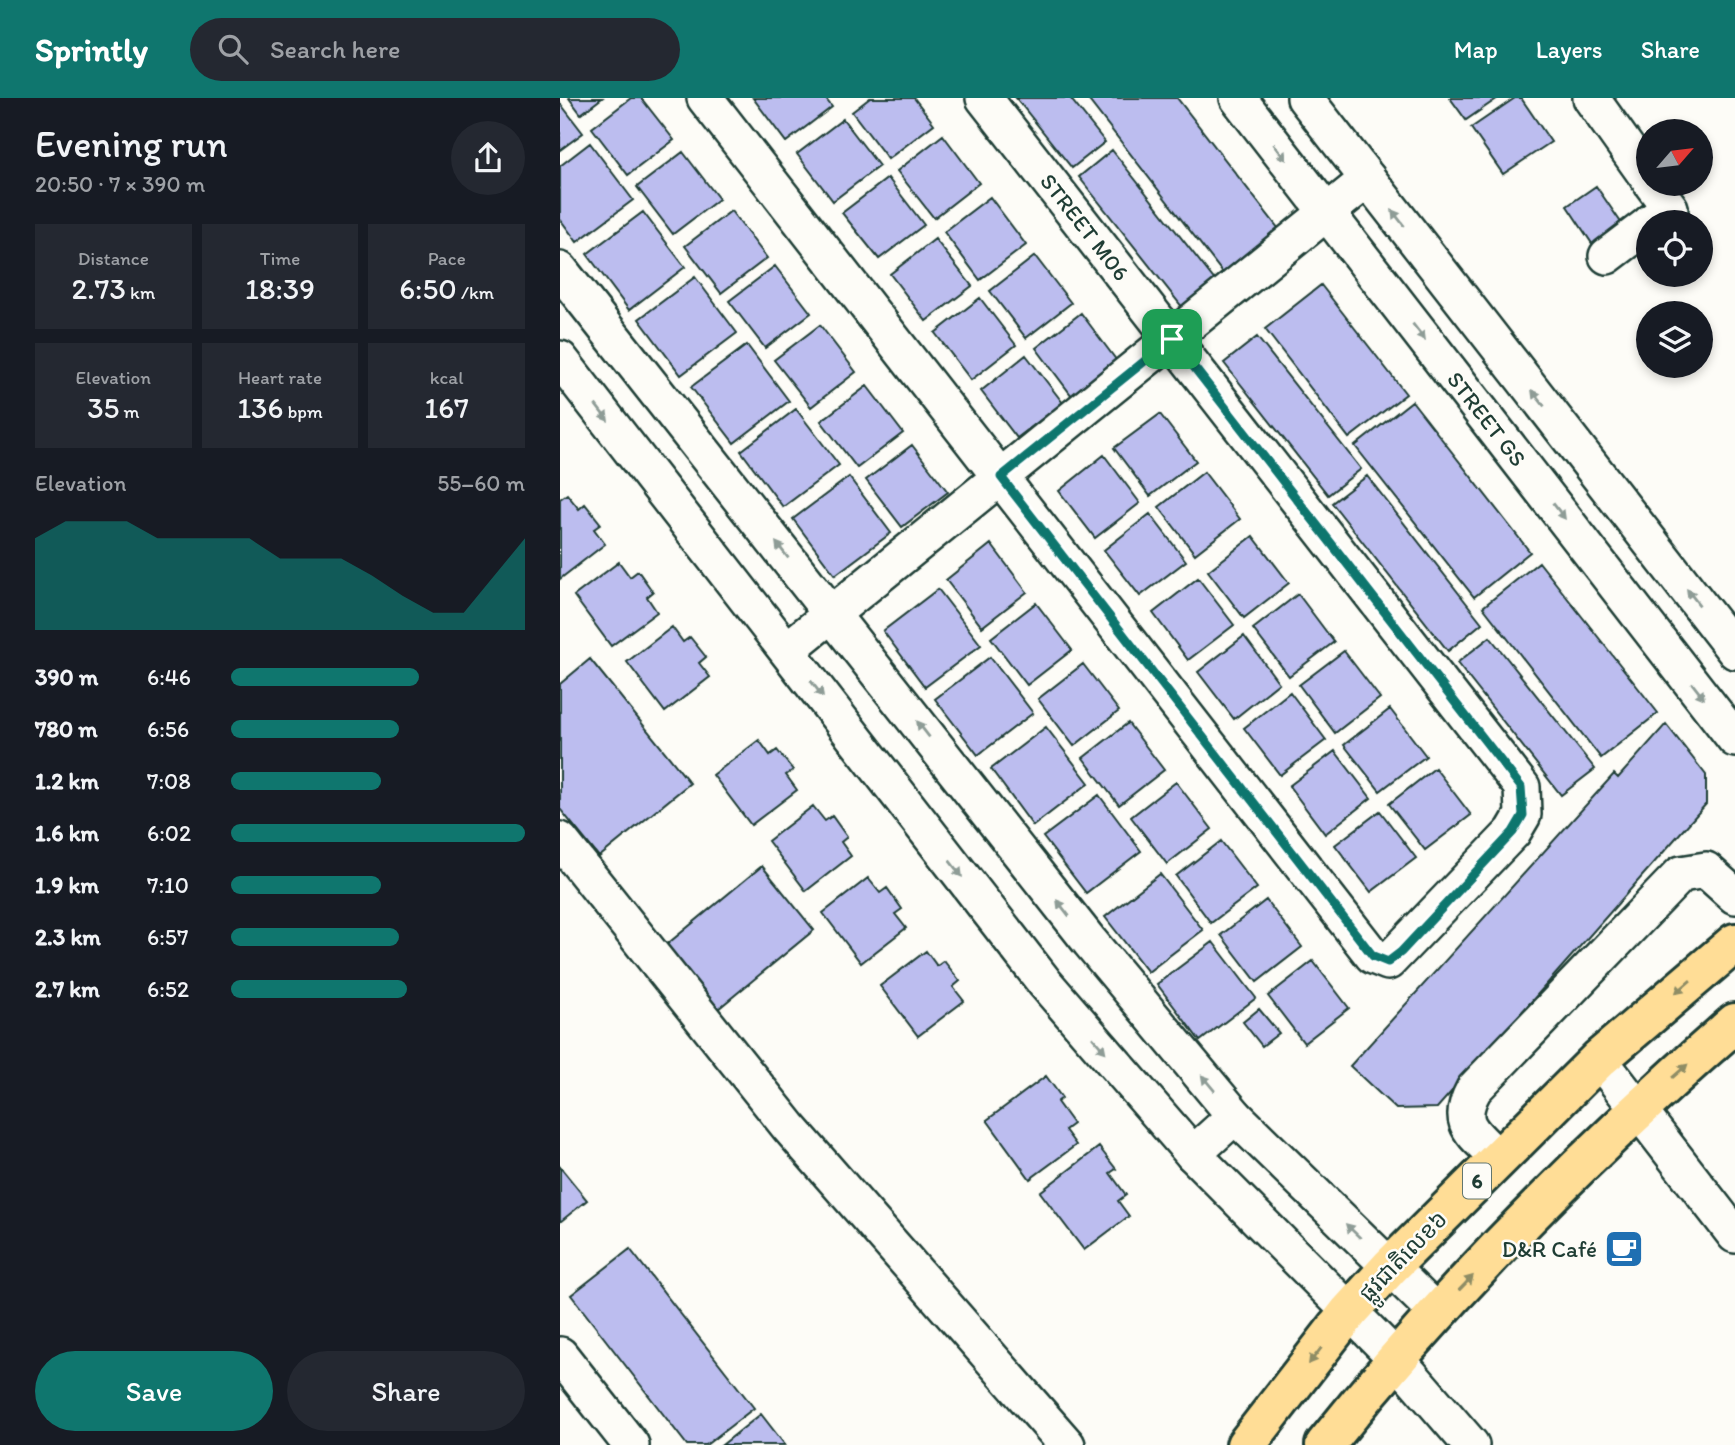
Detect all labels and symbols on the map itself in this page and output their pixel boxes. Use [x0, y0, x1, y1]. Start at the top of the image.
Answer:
north arrow [1636, 119, 1713, 196]
one-way arrow [1272, 143, 1286, 161]
street label: STREET M06 [1034, 168, 1136, 286]
one-way arrow [1391, 210, 1406, 228]
pin [1142, 309, 1202, 369]
one-way arrow [1412, 322, 1427, 340]
street label: STREET GS [1441, 366, 1532, 472]
one-way arrow [1532, 389, 1546, 407]
one-way arrow [594, 404, 609, 421]
one-way arrow [1551, 502, 1566, 520]
one-way arrow [775, 542, 790, 559]
one-way arrow [1686, 588, 1701, 606]
one-way arrow [810, 679, 825, 697]
one-way arrow [1691, 682, 1705, 700]
one-way arrow [916, 720, 930, 738]
one-way arrow [949, 859, 964, 877]
one-way arrow [1057, 899, 1071, 917]
one-way arrow [1674, 979, 1692, 995]
one-way arrow [1091, 1037, 1106, 1054]
one-way arrow [1671, 1063, 1689, 1079]
one-way arrow [1201, 1075, 1216, 1092]
road number: 6 [1463, 1164, 1491, 1198]
street label: ផ្លូវជាតិលេខ៦ [1353, 1205, 1459, 1313]
one-way arrow [1345, 1223, 1362, 1239]
cafe icon: D&R Café [1603, 1228, 1645, 1270]
place label: D&R Café [1502, 1235, 1597, 1263]
one-way arrow [1458, 1275, 1474, 1291]
one-way arrow [1308, 1346, 1323, 1364]

